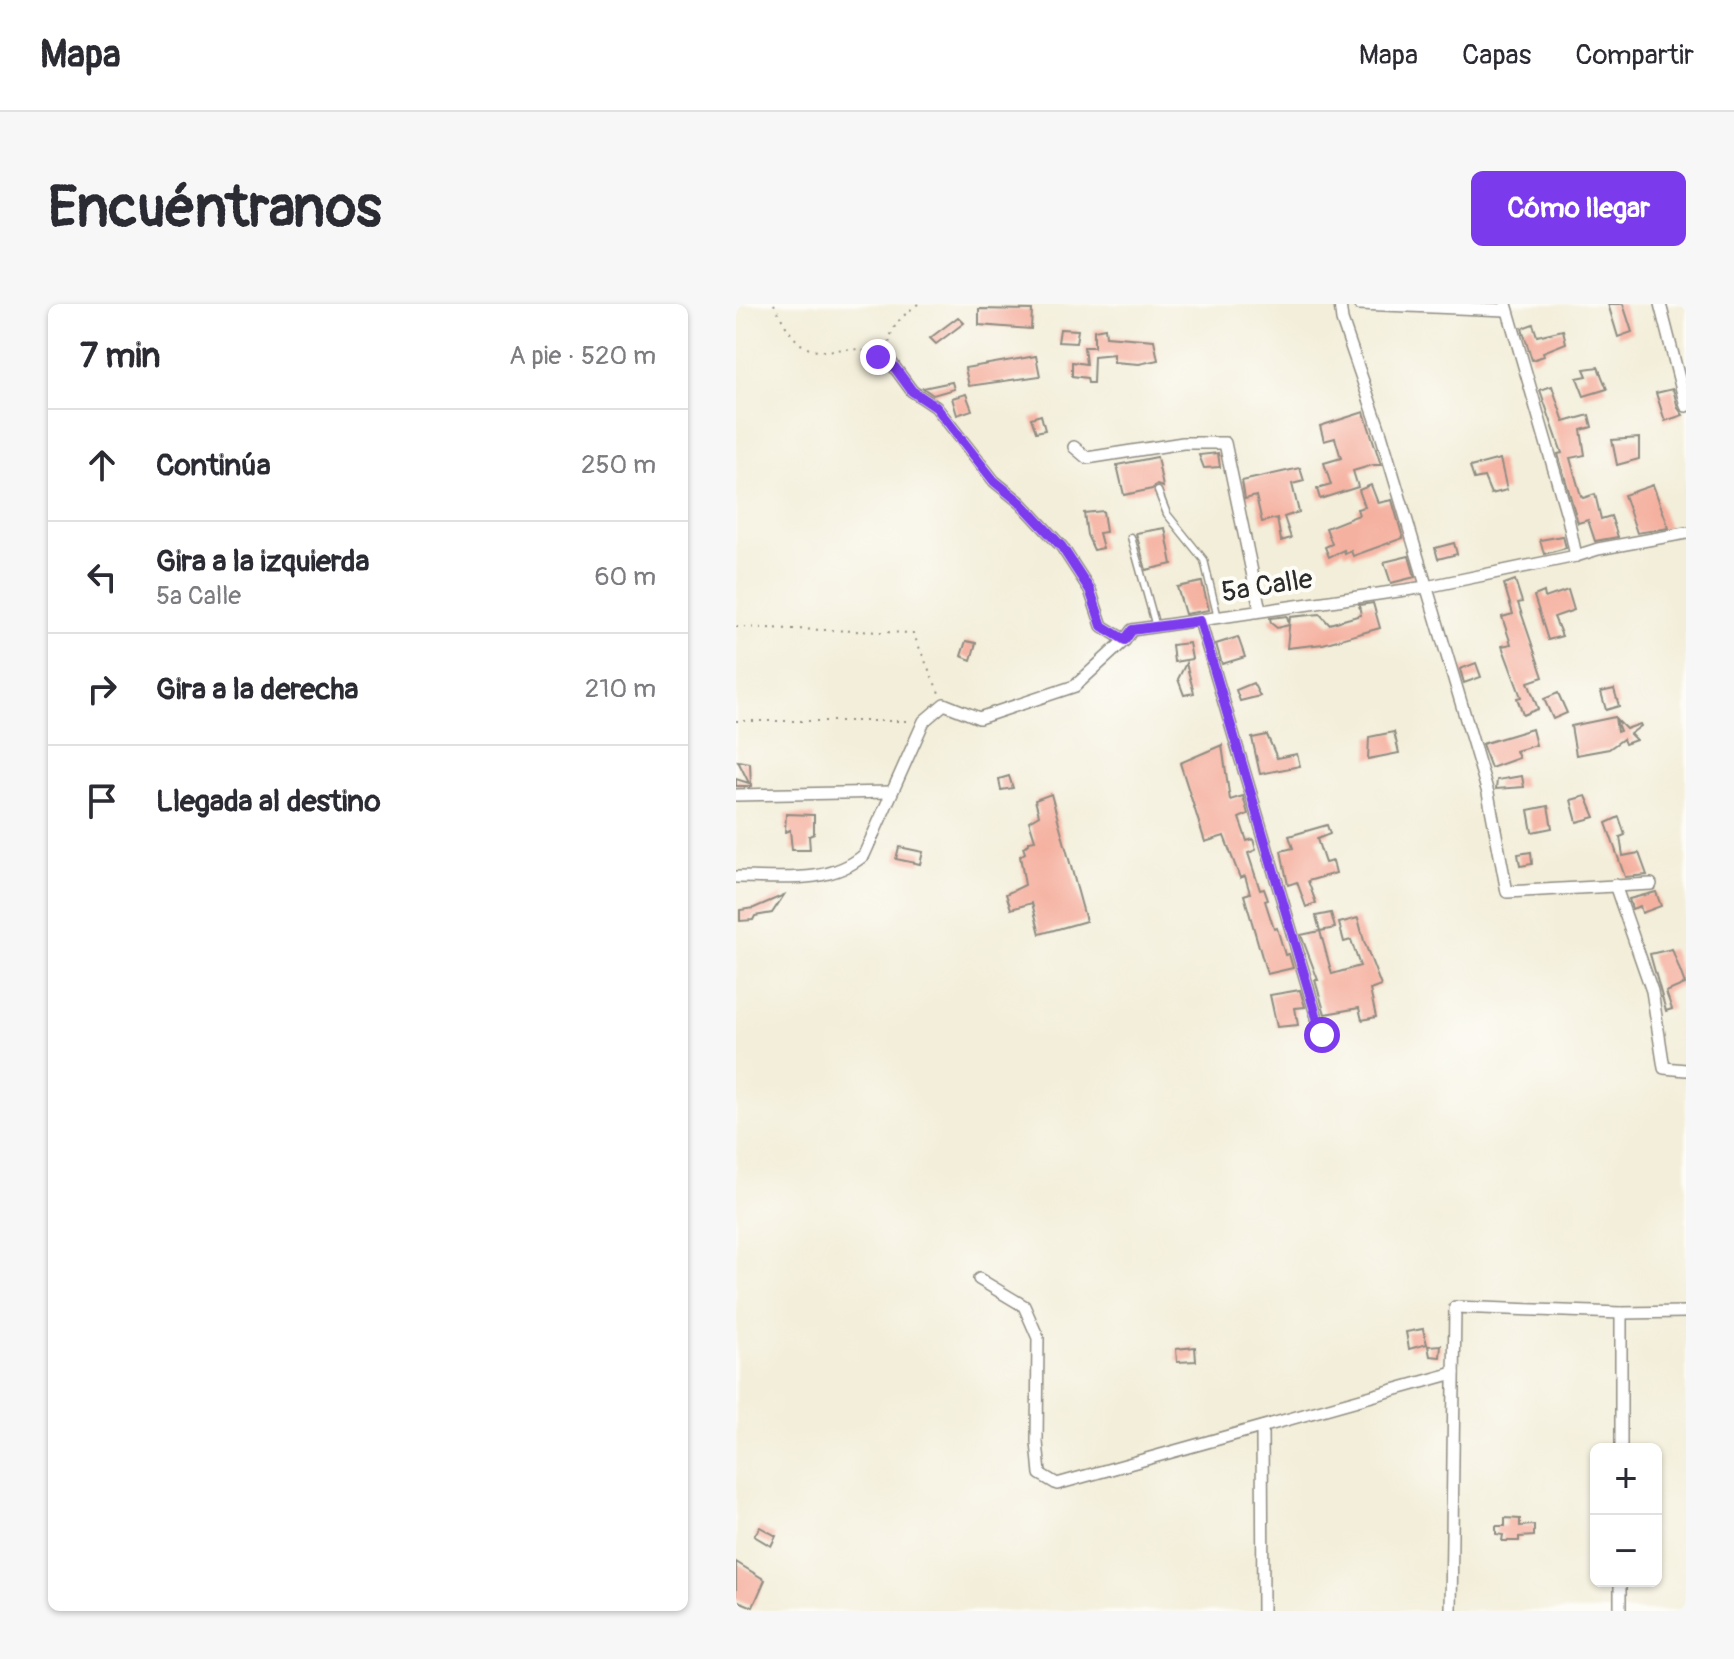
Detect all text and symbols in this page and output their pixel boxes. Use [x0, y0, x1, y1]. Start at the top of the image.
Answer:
text: Mapa [40, 31, 121, 79]
text: Mapa [1359, 38, 1418, 73]
text: Capas [1462, 38, 1531, 73]
text: Compartir [1575, 38, 1694, 73]
button: Cómo llegar [1471, 171, 1686, 246]
text: Encuéntranos [48, 174, 381, 243]
text: 7 min [80, 335, 161, 378]
route end [860, 339, 896, 375]
text: A pie · 520 m [509, 340, 656, 372]
icon: ahead [80, 443, 124, 487]
text: Continúa [156, 447, 271, 484]
text: 250 m [581, 449, 656, 481]
text: Gira a la izquierda [156, 543, 369, 580]
icon: left [80, 555, 124, 599]
text: 60 m [594, 561, 656, 593]
street label: 5a Calle [1219, 562, 1315, 610]
text: 5a Calle [156, 580, 241, 612]
icon: right [80, 667, 124, 711]
text: Gira a la derecha [156, 671, 358, 708]
text: 210 m [585, 673, 656, 705]
icon: arrive [80, 779, 124, 823]
text: Llegada al destino [156, 783, 381, 820]
route start [1304, 1017, 1340, 1053]
map controls [1590, 1443, 1662, 1587]
button: + [1590, 1443, 1662, 1515]
button: − [1590, 1515, 1662, 1587]

